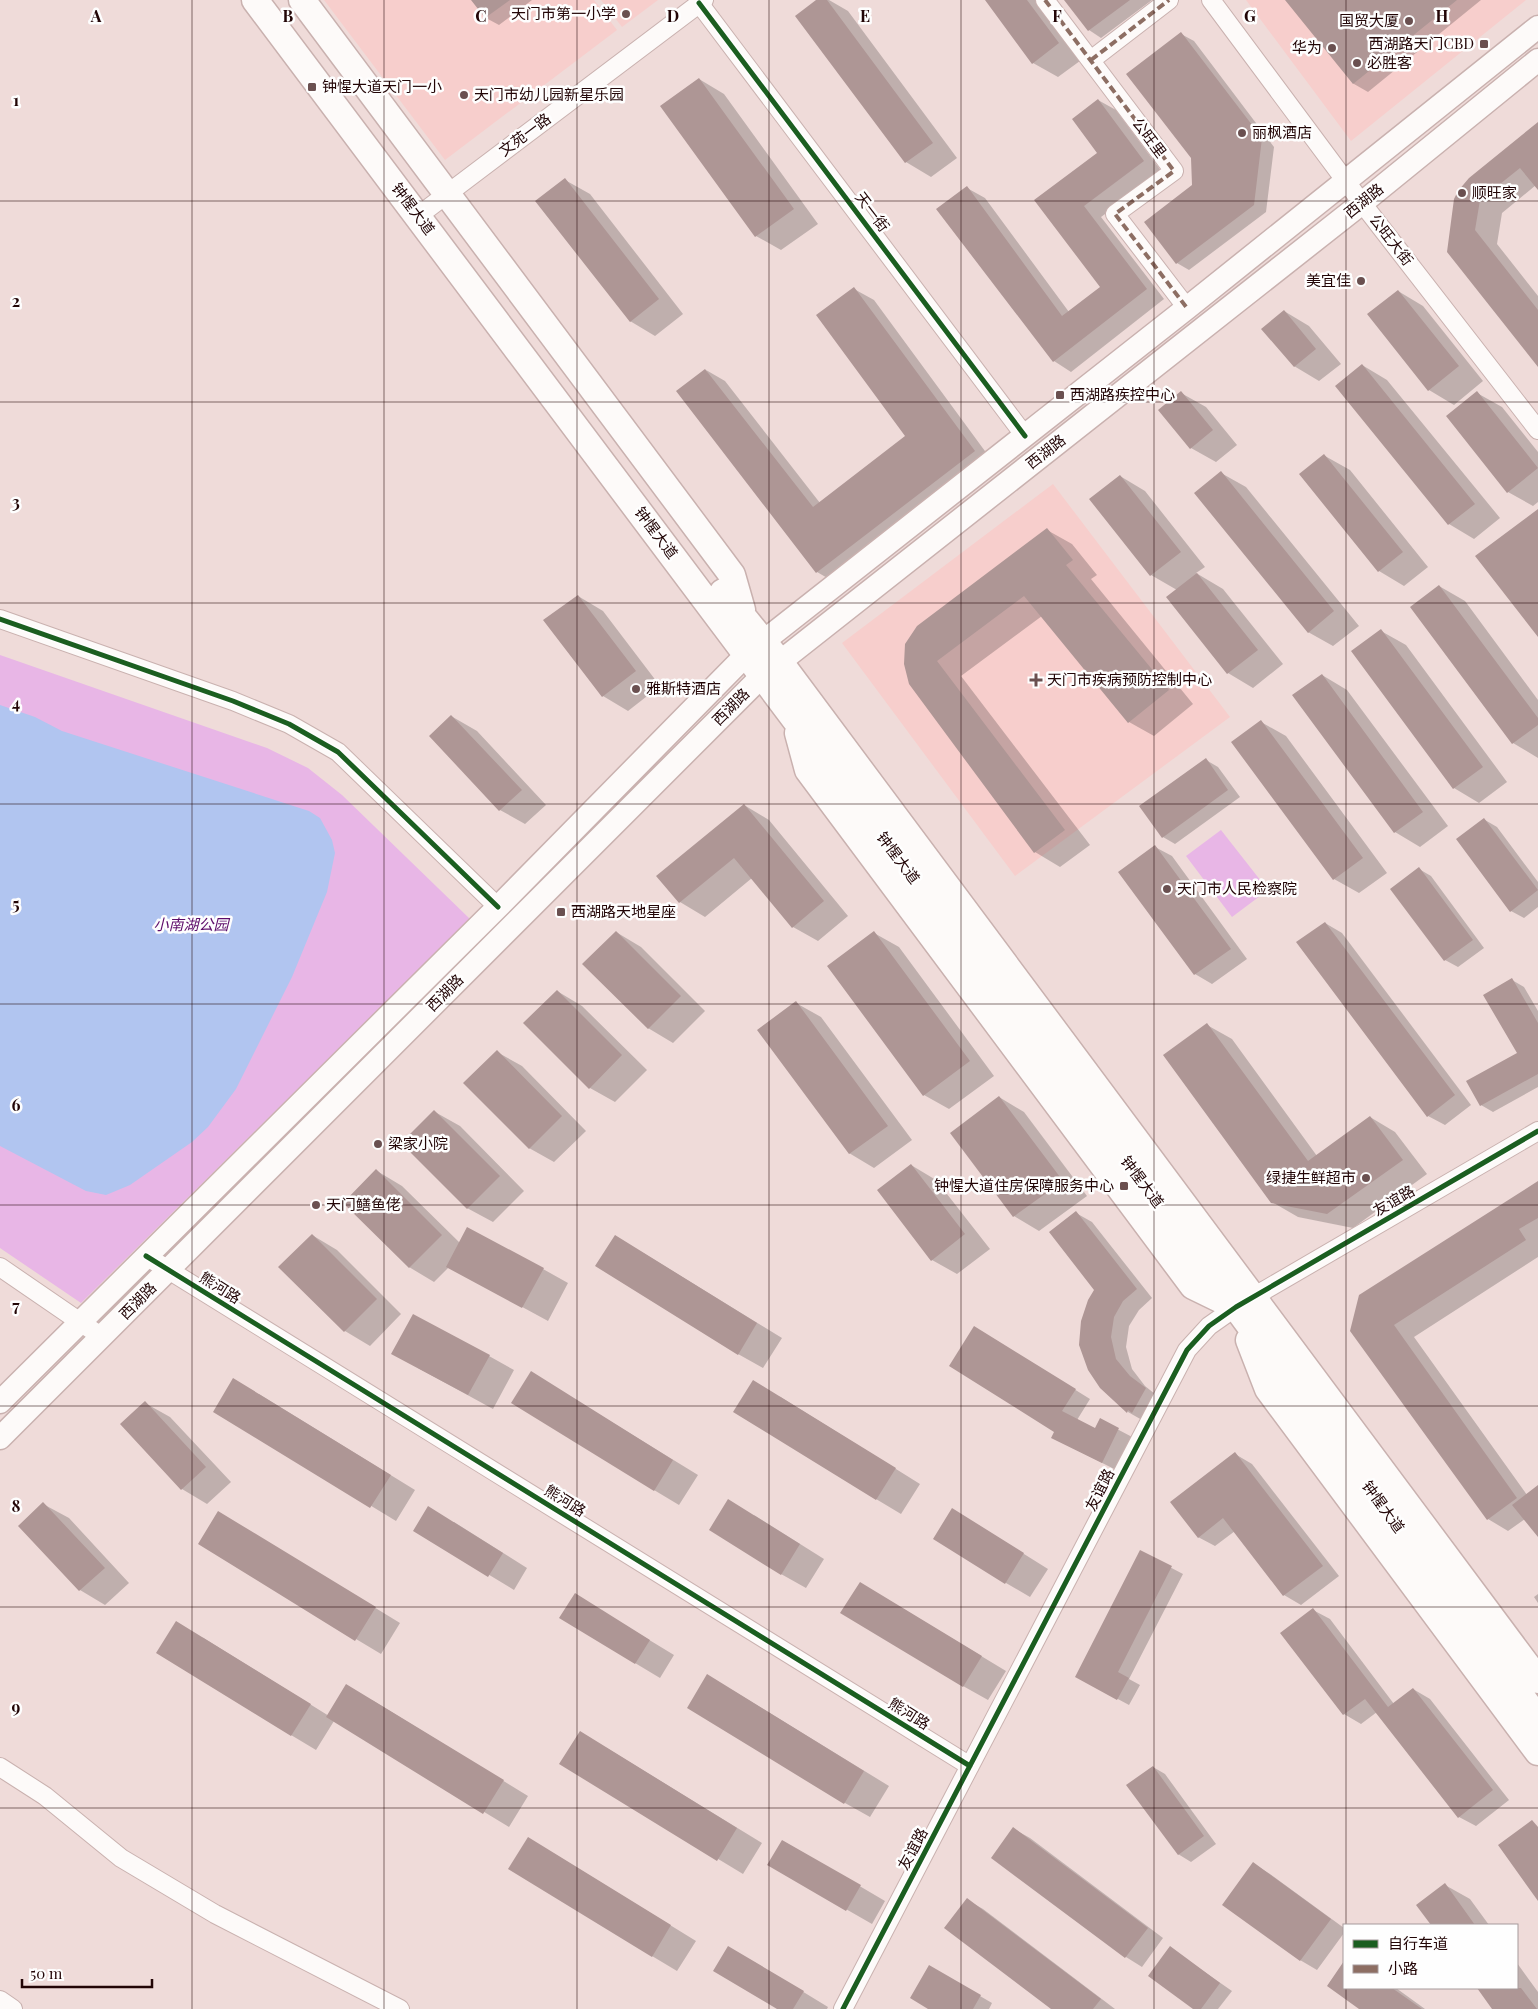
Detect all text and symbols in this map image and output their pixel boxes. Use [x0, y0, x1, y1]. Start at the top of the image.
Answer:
place label: 天门市第一小学 [511, 3, 616, 23]
text: A [90, 5, 102, 26]
text: B [283, 5, 294, 26]
text: C [475, 5, 487, 26]
text: D [667, 5, 679, 26]
text: E [860, 5, 870, 26]
text: F [1052, 5, 1062, 26]
text: G [1244, 5, 1256, 26]
text: H [1436, 5, 1449, 26]
marker: 天门市第一小学 [620, 8, 632, 20]
place label: 国贸大厦 [1339, 10, 1399, 30]
marker: 国贸大厦 [1403, 15, 1415, 27]
place label: 西湖路天门CBD [1369, 33, 1474, 53]
place label: 华为 [1292, 37, 1322, 57]
marker: 西湖路天门CBD [1478, 38, 1490, 50]
marker: 华为 [1326, 42, 1338, 54]
place label: 必胜客 [1367, 52, 1412, 72]
marker: 必胜客 [1351, 57, 1363, 69]
place label: 钟惺大道天门一小 [322, 76, 442, 96]
marker: 钟惺大道天门一小 [306, 81, 318, 93]
place label: 天门市幼儿园新星乐园 [474, 84, 624, 104]
text: 1 [13, 89, 19, 110]
marker: 天门市幼儿园新星乐园 [458, 89, 470, 101]
street label: 文苑一路 [494, 108, 554, 160]
street label: 公旺里 [1128, 113, 1171, 161]
place label: 丽枫酒店 [1252, 122, 1312, 142]
marker: 丽枫酒店 [1236, 127, 1248, 139]
street label: 钟惺大道 [388, 178, 440, 238]
street label: 西湖路 [1340, 178, 1387, 222]
place label: 顺旺家 [1472, 182, 1517, 202]
street label: 天一街 [851, 187, 894, 235]
marker: 顺旺家 [1456, 187, 1468, 199]
street label: 公旺大街 [1365, 210, 1418, 269]
place label: 美宜佳 [1306, 270, 1351, 290]
marker: 美宜佳 [1355, 275, 1367, 287]
text: 2 [12, 290, 20, 311]
place label: 西湖路疾控中心 [1070, 384, 1175, 404]
marker: 西湖路疾控中心 [1054, 389, 1066, 401]
street label: 西湖路 [1021, 429, 1069, 473]
text: 3 [12, 491, 20, 512]
street label: 钟惺大道 [631, 502, 683, 562]
place label: 天门市疾病预防控制中心 [1047, 669, 1212, 689]
marker: 天门市疾病预防控制中心 [1029, 673, 1043, 687]
place label: 雅斯特酒店 [646, 678, 721, 698]
marker: 雅斯特酒店 [630, 683, 642, 695]
street label: 西湖路 [707, 683, 753, 729]
text: 4 [12, 692, 20, 713]
street label: 钟惺大道 [873, 827, 925, 887]
place label: 天门市人民检察院 [1177, 878, 1297, 898]
marker: 天门市人民检察院 [1161, 883, 1173, 895]
text: 5 [12, 893, 20, 914]
place label: 西湖路天地星座 [571, 901, 676, 921]
marker: 西湖路天地星座 [555, 906, 567, 918]
park label: 小南湖公园 [153, 914, 230, 934]
street label: 西湖路 [421, 969, 467, 1015]
text: 6 [12, 1094, 21, 1115]
place label: 梁家小院 [388, 1133, 448, 1153]
marker: 梁家小院 [372, 1138, 384, 1150]
street label: 钟惺大道 [1117, 1151, 1169, 1211]
place label: 绿捷生鲜超市 [1266, 1167, 1356, 1187]
marker: 绿捷生鲜超市 [1360, 1172, 1372, 1184]
place label: 钟惺大道住房保障服务中心 [934, 1175, 1114, 1195]
marker: 钟惺大道住房保障服务中心 [1118, 1180, 1130, 1192]
street label: 友谊路 [1369, 1180, 1418, 1220]
place label: 天门鳝鱼佬 [326, 1194, 401, 1214]
marker: 天门鳝鱼佬 [310, 1199, 322, 1211]
street label: 熊河路 [196, 1267, 245, 1308]
street label: 西湖路 [114, 1277, 160, 1323]
text: 7 [12, 1295, 20, 1316]
street label: 友谊路 [1080, 1465, 1118, 1514]
street label: 钟惺大道 [1358, 1476, 1410, 1537]
street label: 熊河路 [541, 1480, 590, 1521]
text: 8 [12, 1495, 21, 1516]
street label: 熊河路 [885, 1693, 934, 1734]
text: 9 [12, 1696, 21, 1717]
street label: 友谊路 [893, 1824, 932, 1873]
legend [1343, 1924, 1518, 1989]
text: 自行车道 [1388, 1933, 1448, 1953]
scale bar [22, 1956, 152, 1988]
text: 小路 [1388, 1958, 1418, 1978]
text: 50 m [30, 1963, 63, 1983]

